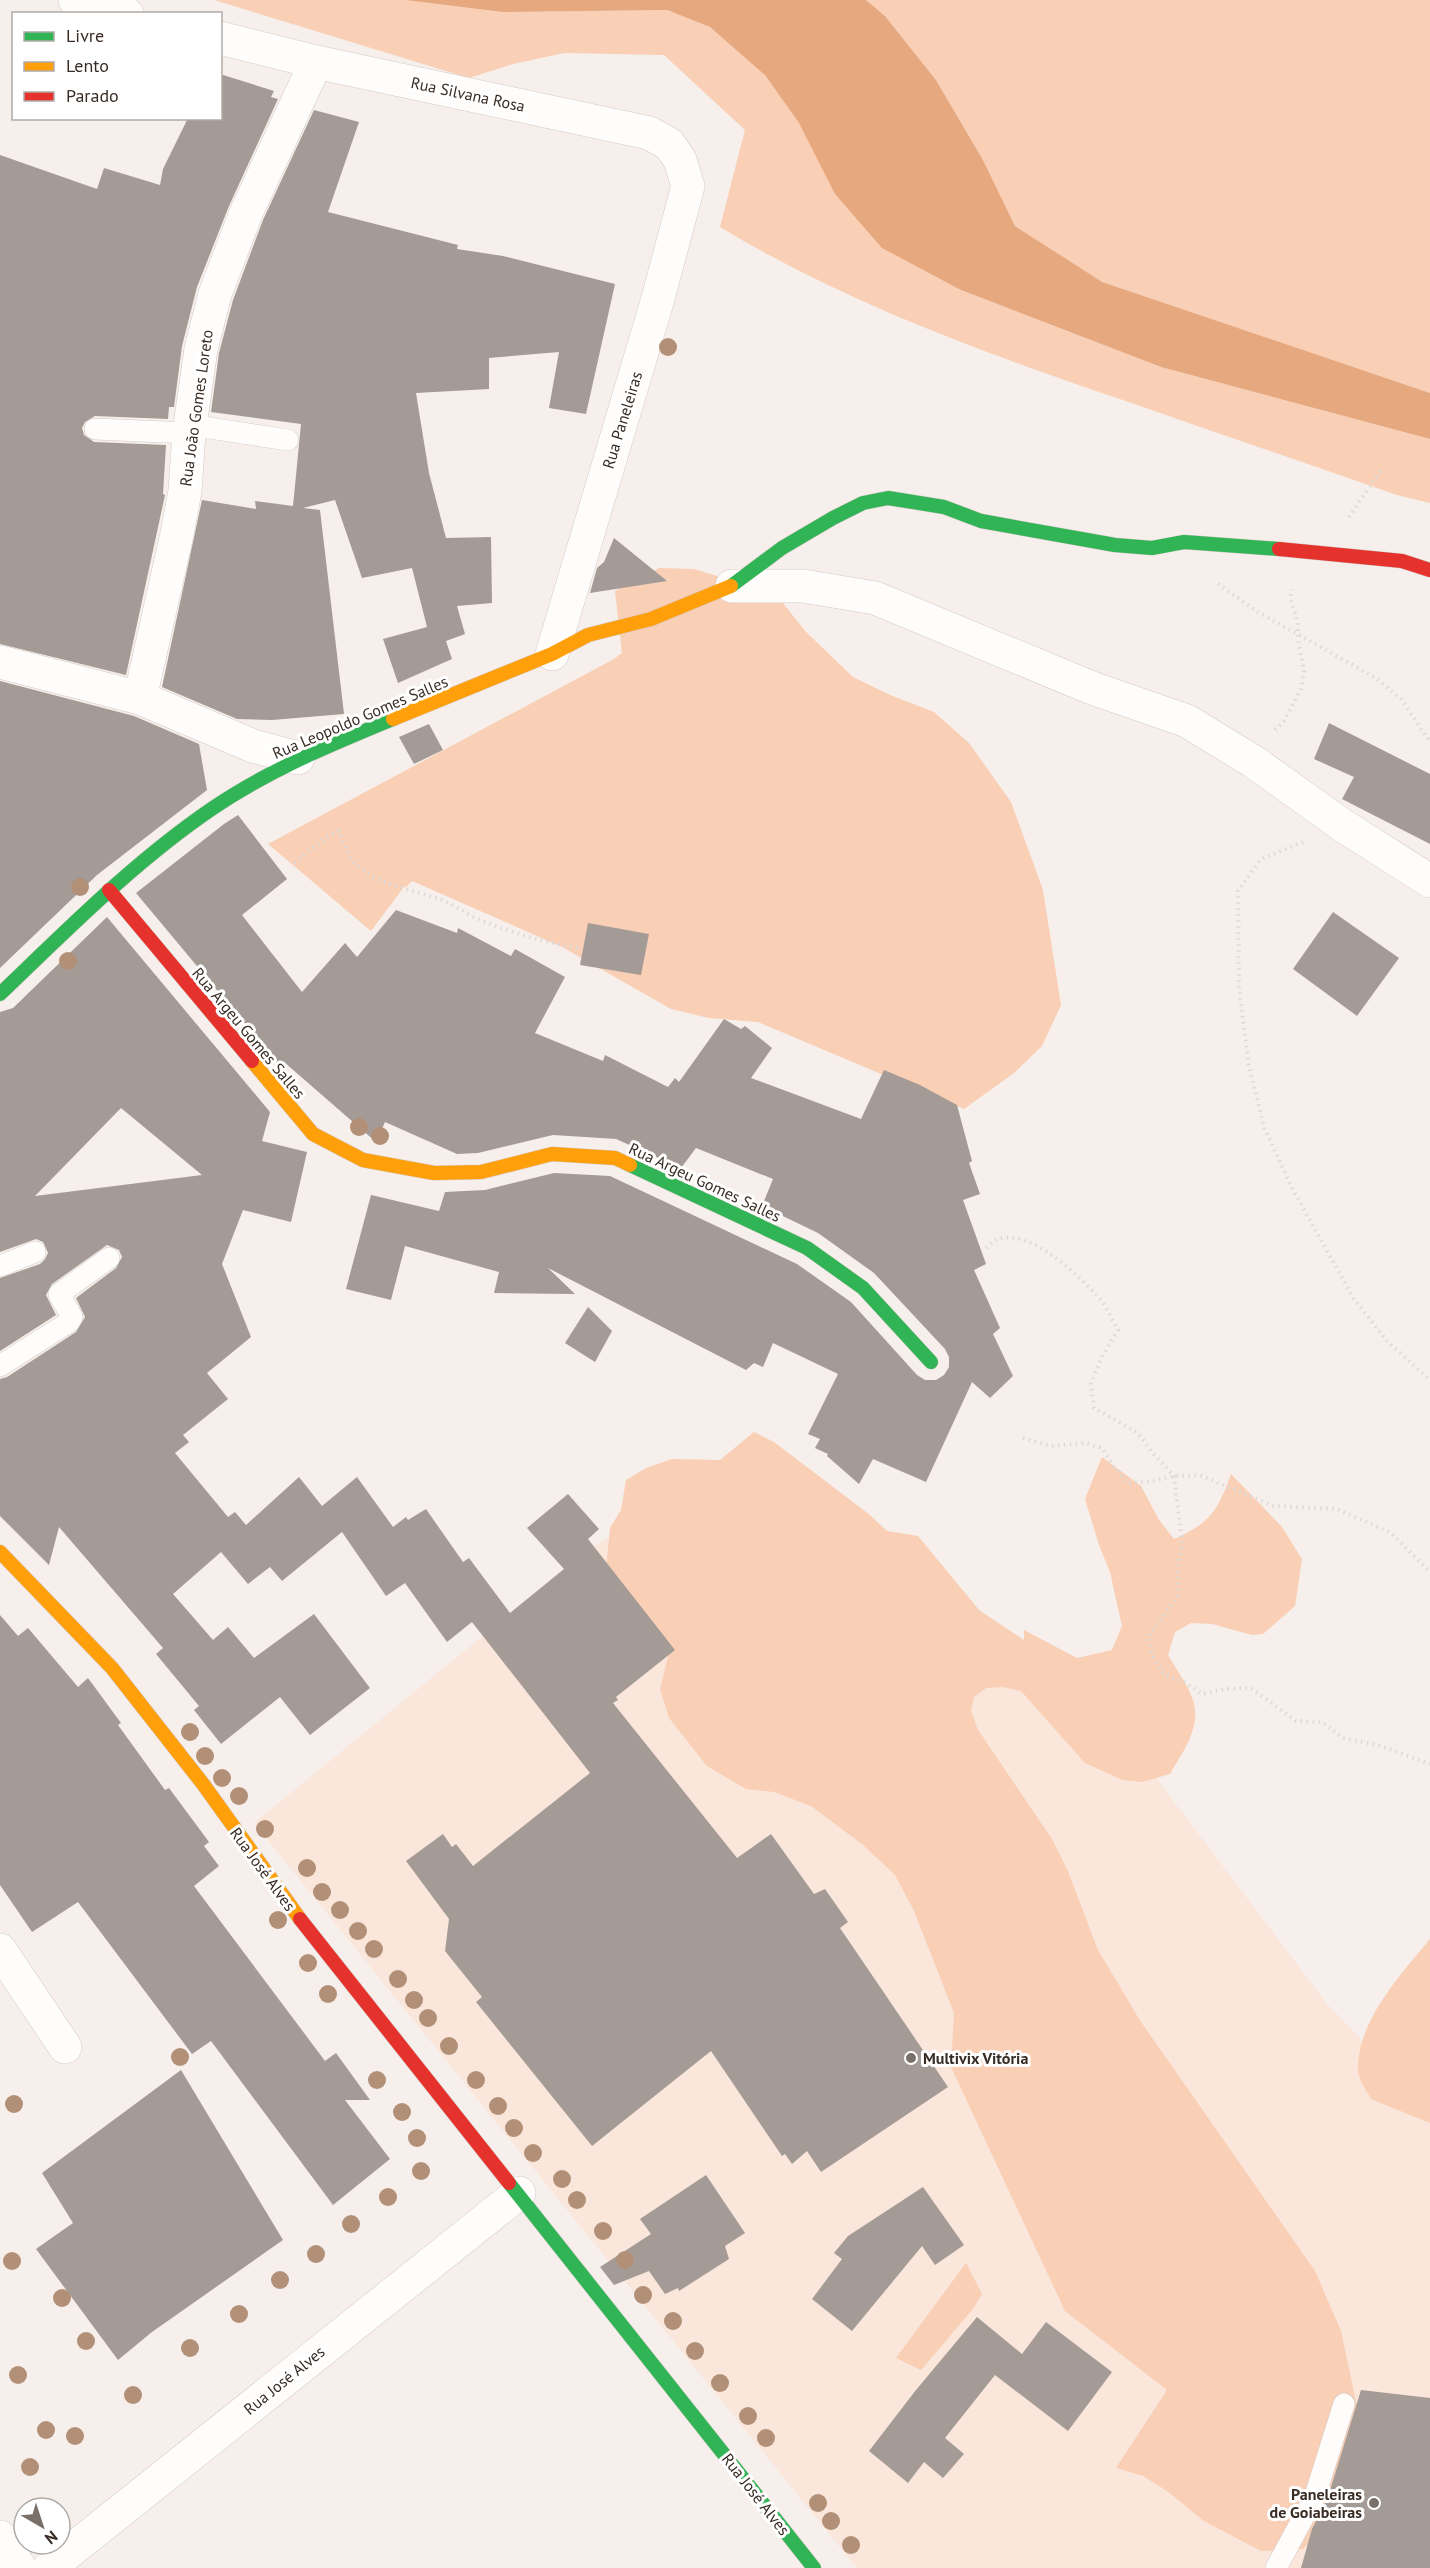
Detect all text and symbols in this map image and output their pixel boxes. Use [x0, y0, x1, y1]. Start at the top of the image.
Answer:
legend [12, 12, 222, 120]
text: Livre [66, 24, 104, 47]
text: Lento [66, 54, 109, 77]
street label: Rua Silvana Rosa [409, 72, 527, 116]
text: Parado [66, 84, 119, 107]
street label: Rua João Gomes Loreto [175, 328, 217, 488]
street label: Rua Paneleiras [598, 369, 646, 471]
street label: Rua Leopoldo Gomes Salles [269, 671, 451, 763]
street label: Rua Argeu Gomes Salles [188, 963, 310, 1103]
street label: Rua Argeu Gomes Salles [626, 1138, 784, 1226]
street label: Rua José Alves [226, 1823, 300, 1915]
place label: Multivix Vitória [923, 2048, 1028, 2068]
marker: Multivix Vitória [904, 2051, 918, 2065]
street label: Rua José Alves [239, 2341, 329, 2419]
street label: Rua José Alves [718, 2449, 794, 2539]
place label: Paneleiras de Goiabeiras [1270, 2484, 1362, 2522]
north arrow [12, 2496, 72, 2556]
marker: Paneleiras de Goiabeiras [1367, 2496, 1381, 2510]
text: N [41, 2527, 62, 2549]

